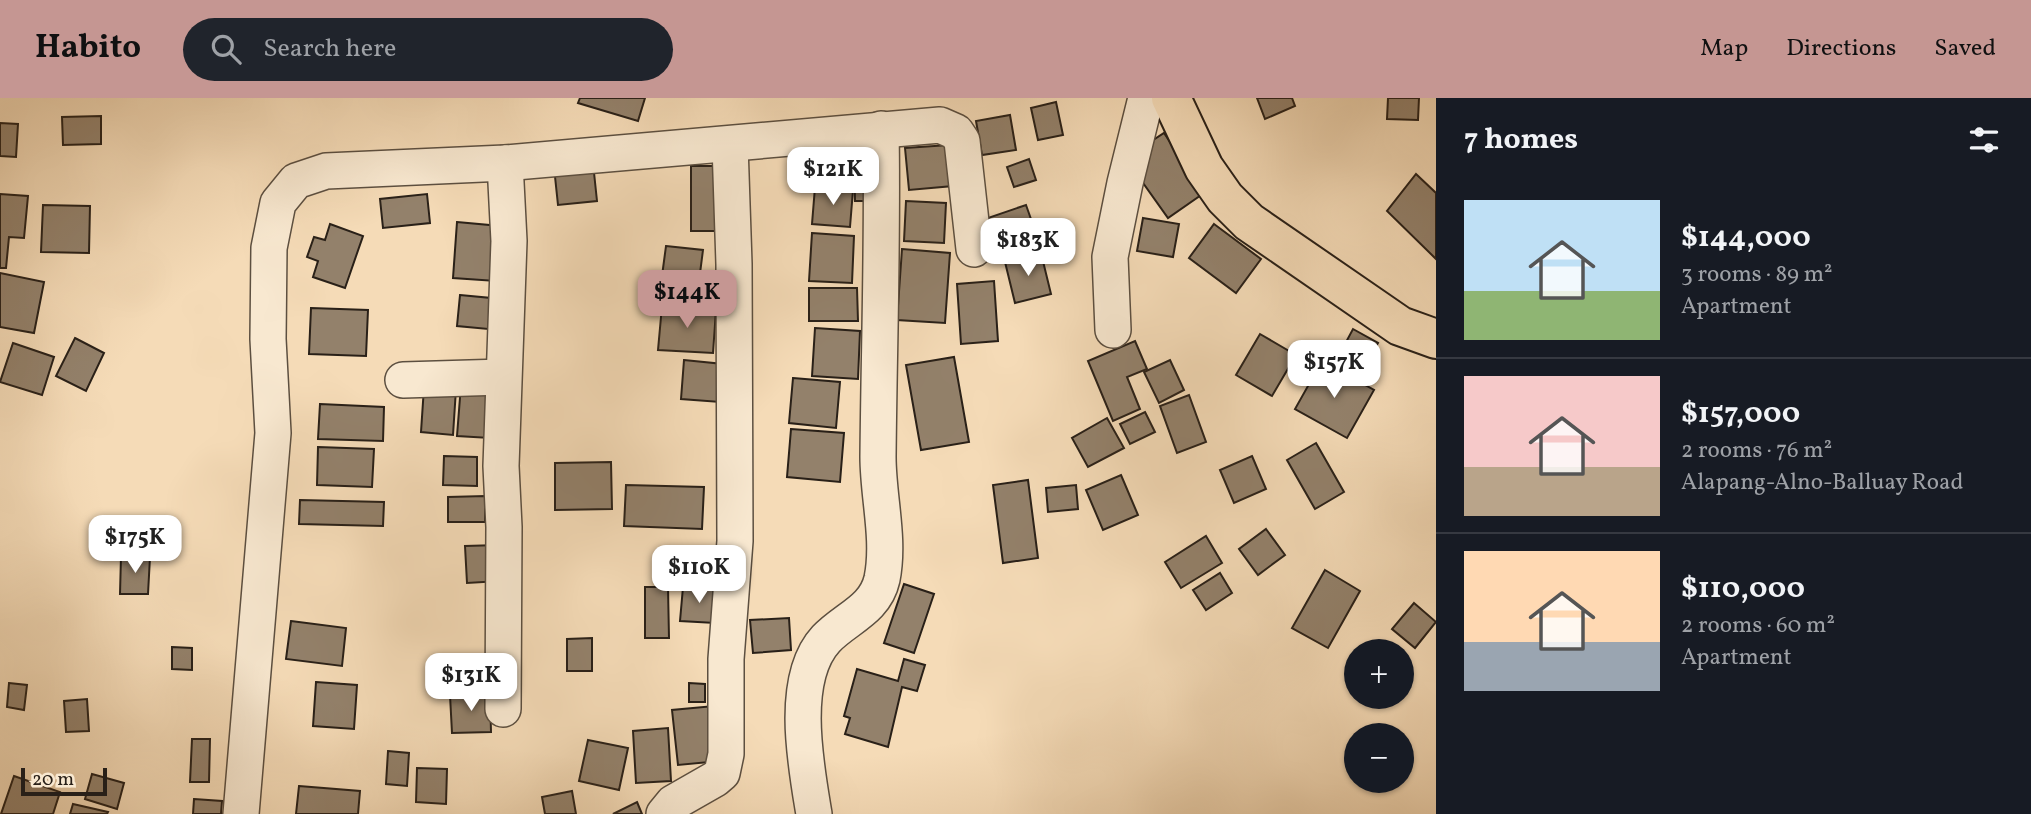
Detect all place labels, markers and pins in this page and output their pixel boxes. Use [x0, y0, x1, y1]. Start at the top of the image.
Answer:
pin: $121K [784, 148, 882, 207]
pin: $183K [979, 218, 1077, 278]
pin: $144K [638, 271, 736, 330]
pin: $157K [1285, 341, 1383, 400]
pin: $175K [86, 516, 184, 575]
pin: $110K [650, 546, 748, 605]
pin: $131K [422, 654, 520, 713]

